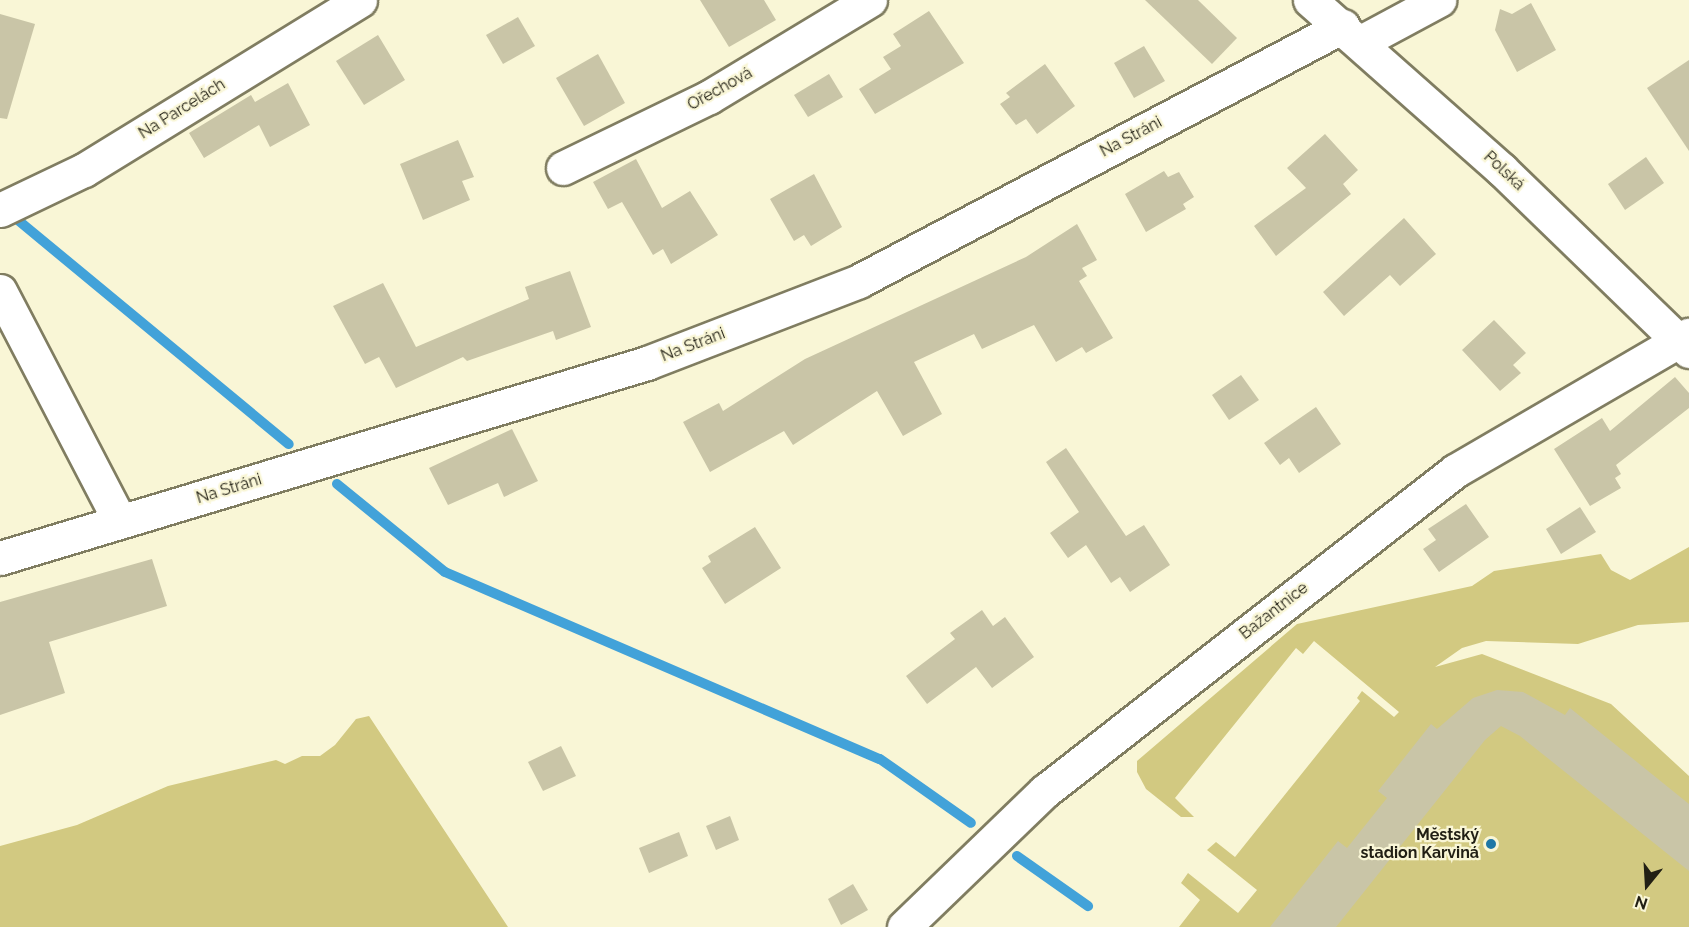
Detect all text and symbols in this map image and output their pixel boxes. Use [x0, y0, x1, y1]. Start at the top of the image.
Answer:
street label: Ořechová [684, 63, 756, 115]
street label: Na Parcelách [135, 75, 229, 143]
street label: Na Stráni [1097, 113, 1165, 161]
street label: Polská [1480, 147, 1528, 195]
street label: Na Stráni [658, 324, 728, 366]
street label: Na Stráni [194, 470, 264, 508]
street label: Bažantnice [1236, 578, 1312, 644]
place label: Městský stadion Karviná [1360, 825, 1479, 863]
marker: Městský stadion Karviná [1484, 837, 1498, 851]
north arrow [1617, 855, 1677, 915]
text: N [1633, 892, 1650, 914]

